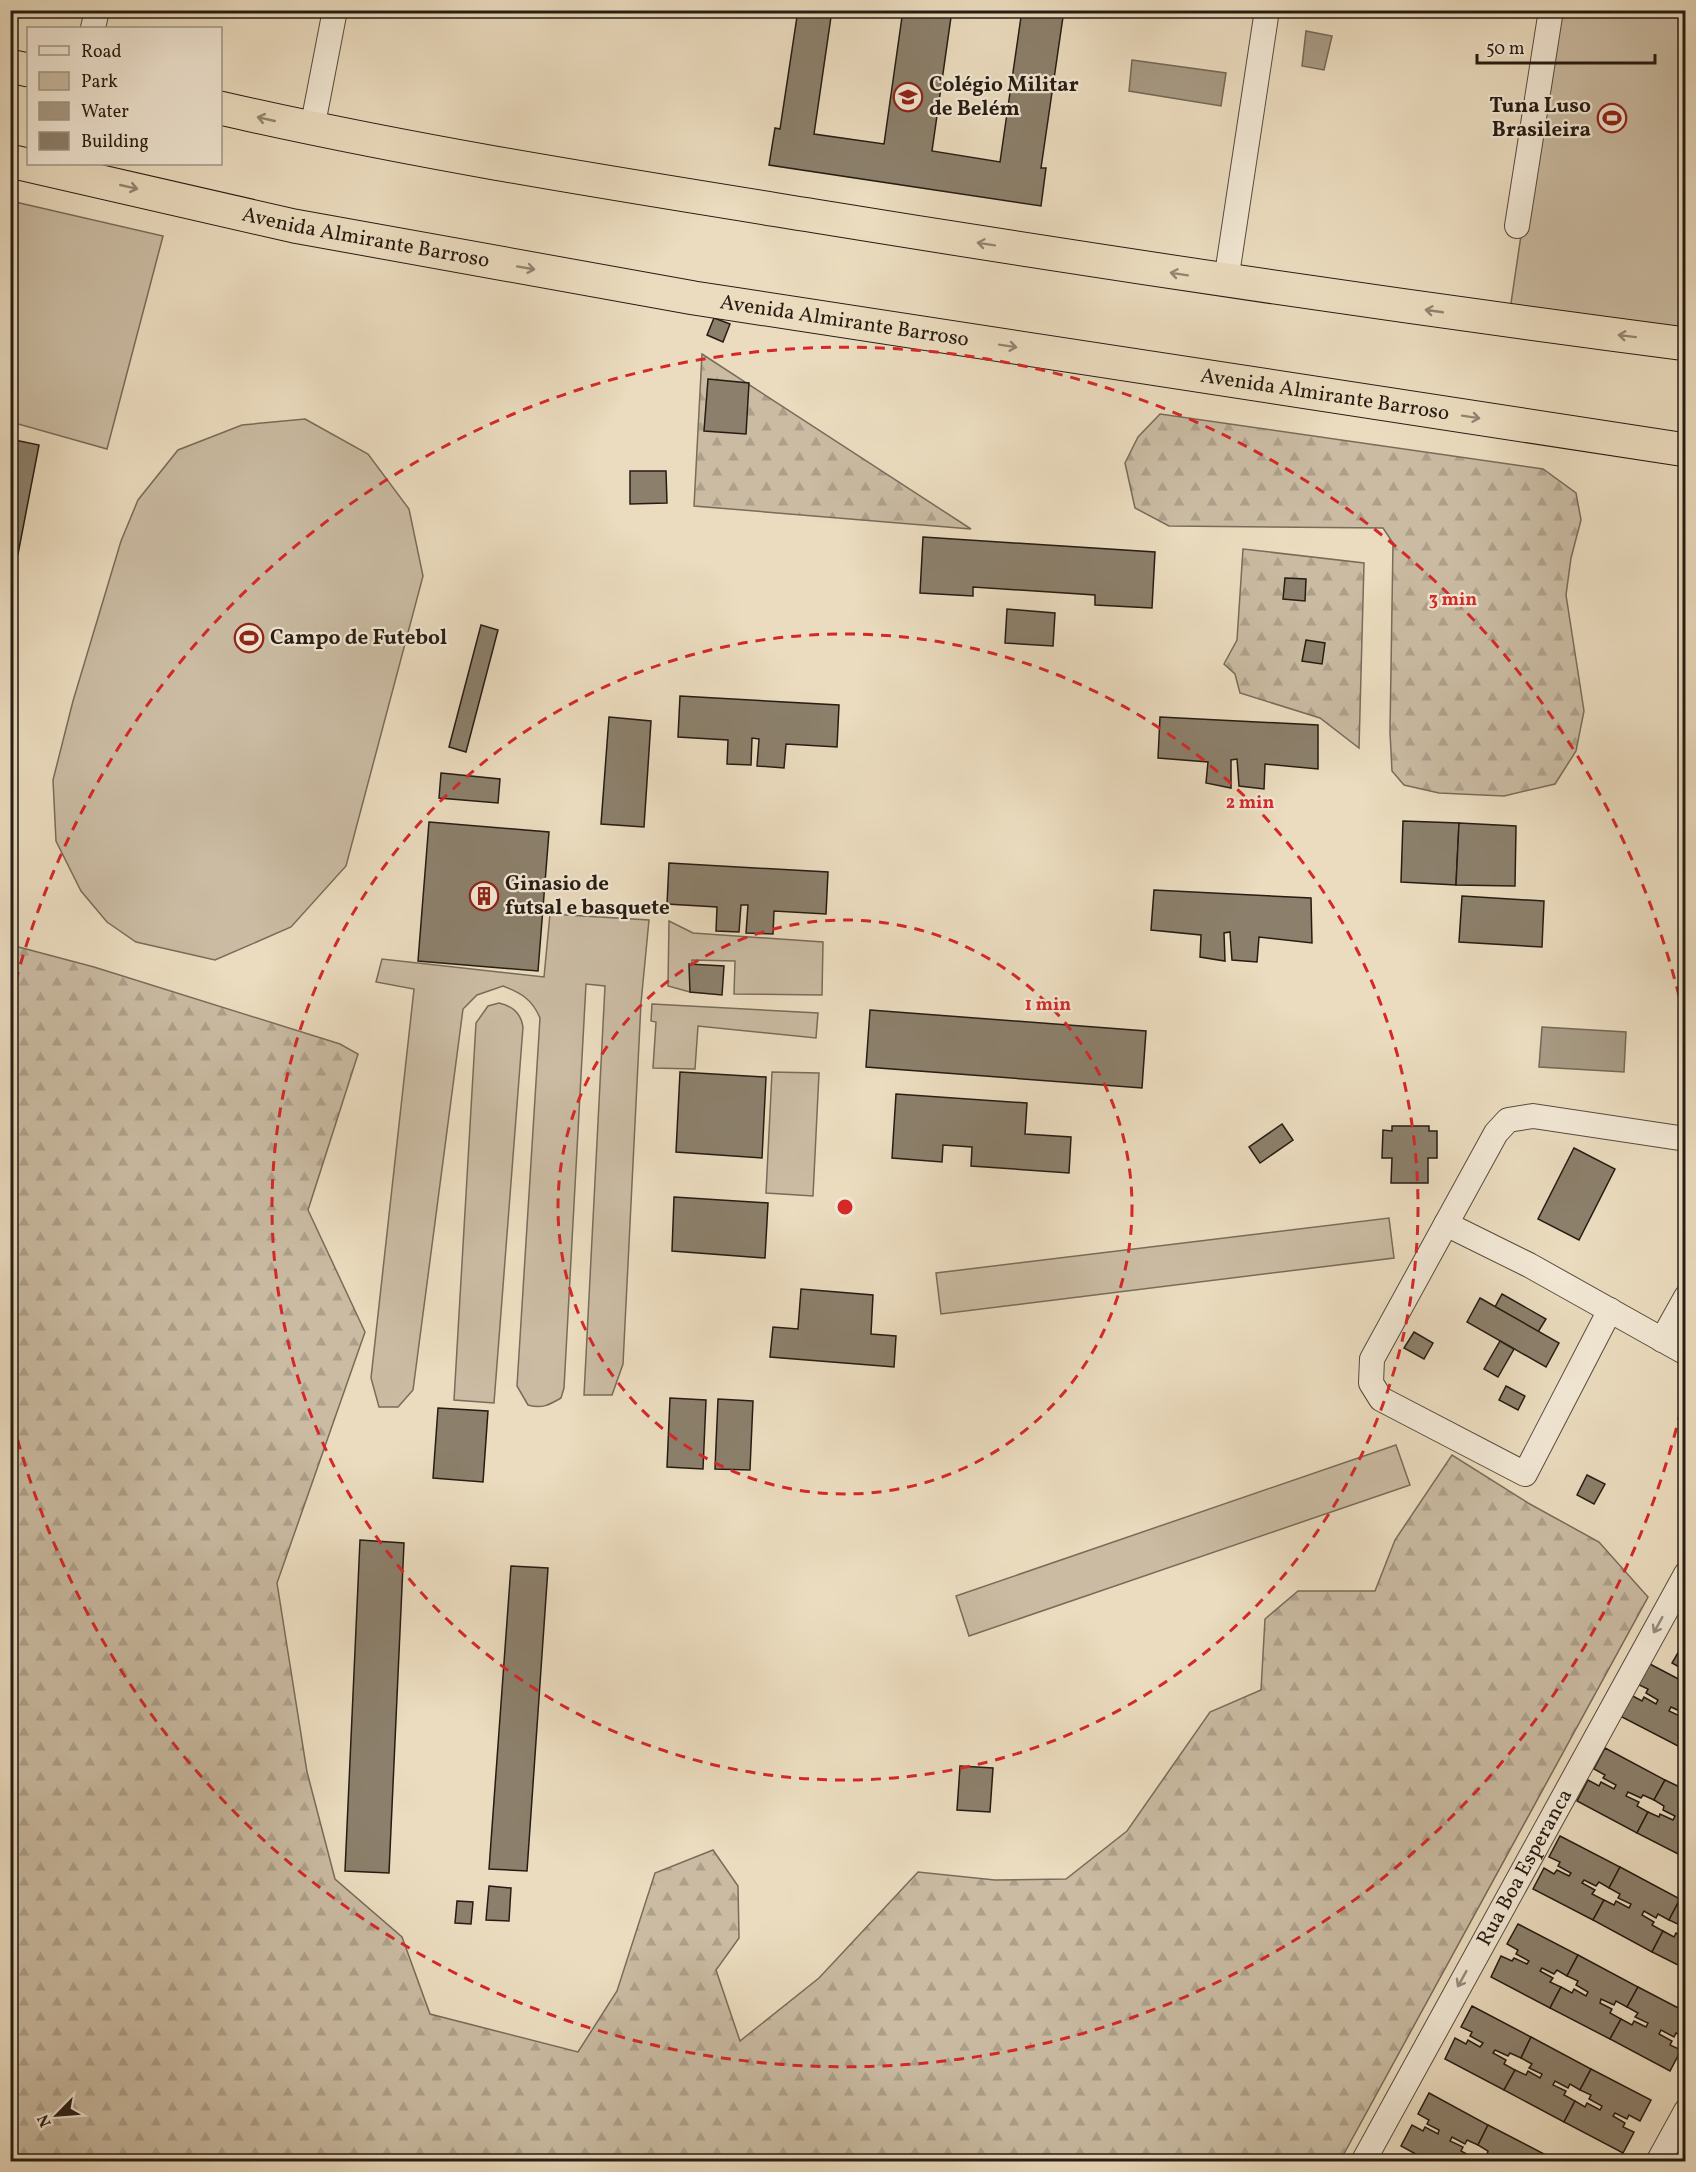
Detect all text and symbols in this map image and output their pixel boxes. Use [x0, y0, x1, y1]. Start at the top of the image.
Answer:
legend [27, 27, 222, 165]
scale bar [1477, 27, 1656, 65]
text: 50 m [1486, 37, 1525, 62]
text: Road [81, 40, 122, 65]
text: Park [81, 70, 118, 95]
place label: Colégio Militar de Belém [929, 71, 1079, 124]
school or university icon: Colégio Militar de Belém [892, 81, 924, 113]
place label: Tuna Luso Brasileira [1489, 92, 1591, 145]
text: Water [81, 100, 129, 125]
sports icon: Tuna Luso Brasileira [1596, 102, 1628, 134]
one-way arrow [257, 112, 276, 124]
text: Building [81, 130, 149, 155]
one-way arrow [119, 182, 138, 194]
street label: Avenida Almirante Barroso [239, 200, 492, 275]
one-way arrow [977, 238, 997, 249]
one-way arrow [515, 263, 535, 274]
one-way arrow [1169, 268, 1189, 279]
street label: Avenida Almirante Barroso [718, 288, 971, 354]
one-way arrow [1425, 305, 1445, 316]
one-way arrow [1618, 331, 1638, 342]
one-way arrow [998, 341, 1018, 352]
street label: Avenida Almirante Barroso [1198, 361, 1451, 428]
one-way arrow [1461, 412, 1480, 423]
text: 3 min [1429, 588, 1477, 613]
sports icon: Campo de Futebol [233, 622, 265, 654]
place label: Campo de Futebol [270, 624, 447, 653]
text: 2 min [1226, 791, 1274, 816]
place label: Ginasio de futsal e basquete [505, 870, 670, 923]
building icon: Ginasio de futsal e basquete [468, 880, 500, 912]
text: 1 min [1025, 993, 1071, 1018]
centre of rings [835, 1197, 855, 1217]
one-way arrow [1651, 1616, 1663, 1633]
street label: Rua Boa Esperanca [1470, 1784, 1580, 1951]
one-way arrow [1456, 1970, 1467, 1988]
north arrow [27, 2085, 87, 2145]
text: N [33, 2110, 58, 2130]

